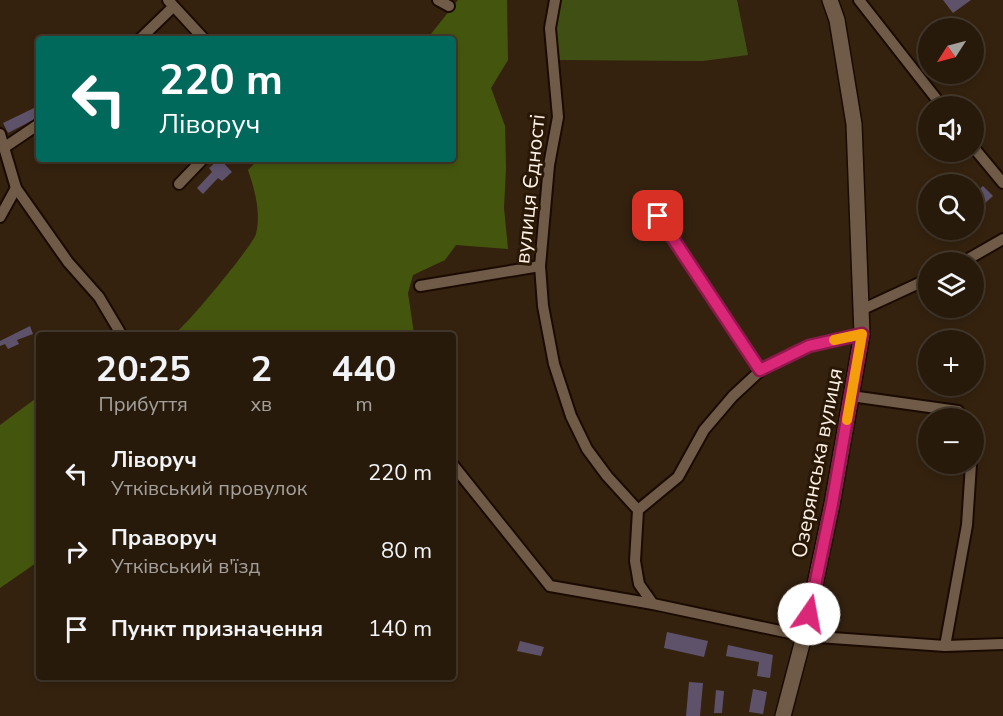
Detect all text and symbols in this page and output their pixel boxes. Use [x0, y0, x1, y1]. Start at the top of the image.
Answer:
north arrow [918, 18, 984, 84]
map controls [918, 18, 984, 474]
text: 220 m [159, 52, 283, 109]
icon: left [60, 60, 138, 138]
button: sound [918, 96, 984, 162]
text: Ліворуч [159, 106, 260, 143]
street label: вулиця Єдності [508, 113, 552, 265]
button: search [918, 174, 984, 240]
pin [632, 190, 683, 241]
icon: arrive [641, 199, 674, 232]
button: layers [918, 252, 984, 318]
button: + [918, 330, 984, 396]
text: 20:25 [96, 345, 191, 394]
text: 2 [250, 345, 272, 394]
text: 440 [332, 345, 396, 394]
street label: Озерянська вулиця [785, 366, 849, 560]
text: Прибуття [99, 391, 188, 418]
text: хв [250, 391, 272, 418]
text: m [355, 391, 373, 418]
button: − [918, 408, 984, 474]
text: Ліворуч [111, 445, 197, 475]
icon: left [60, 457, 93, 490]
text: 220 m [368, 458, 432, 488]
text: Утківський провулок [111, 475, 307, 502]
text: Праворуч [111, 523, 217, 553]
icon: right [60, 535, 93, 568]
text: 80 m [381, 536, 432, 566]
text: Утківський в'їзд [111, 553, 260, 580]
position arrow [777, 582, 841, 646]
icon: arrive [60, 613, 93, 646]
text: Пункт призначення [111, 614, 323, 644]
text: 140 m [368, 614, 432, 644]

